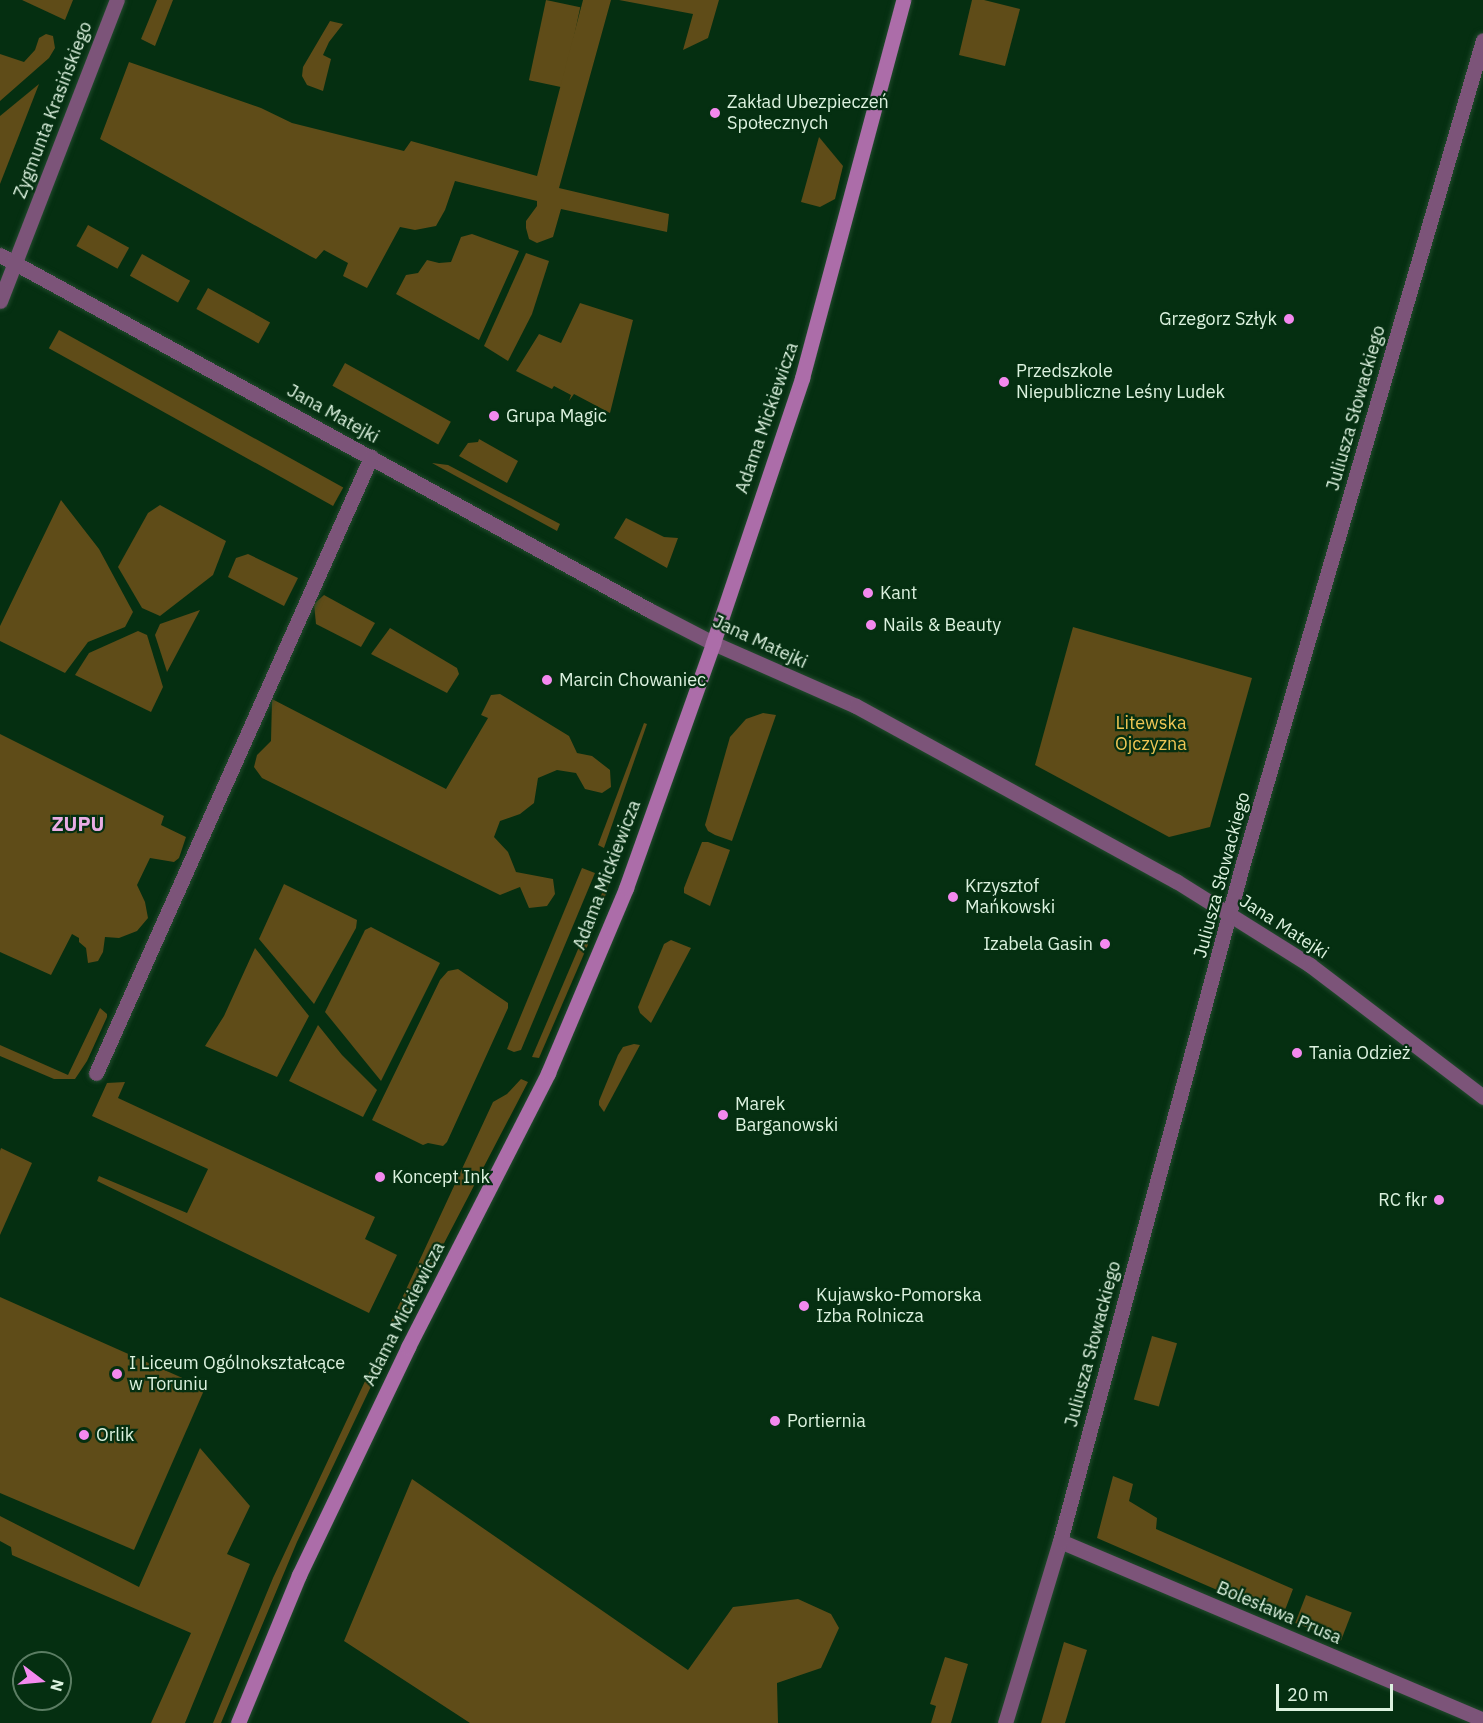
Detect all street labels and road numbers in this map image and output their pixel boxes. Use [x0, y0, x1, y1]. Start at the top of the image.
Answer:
street label: Zygmunta Krasińskiego [9, 19, 97, 201]
street label: Juliusza Słowackiego [1322, 323, 1390, 493]
street label: Adama Mickiewicza [731, 340, 803, 496]
street label: Jana Matejki [283, 380, 383, 448]
street label: Jana Matejki [709, 611, 811, 673]
street label: Juliusza Słowackiego [1189, 790, 1255, 960]
street label: Adama Mickiewicza [569, 797, 645, 953]
street label: Jana Matejki [1235, 890, 1333, 964]
street label: Adama Mickiewicza [358, 1239, 450, 1389]
street label: Juliusza Słowackiego [1060, 1259, 1126, 1429]
street label: Bolesława Prusa [1213, 1577, 1345, 1649]

